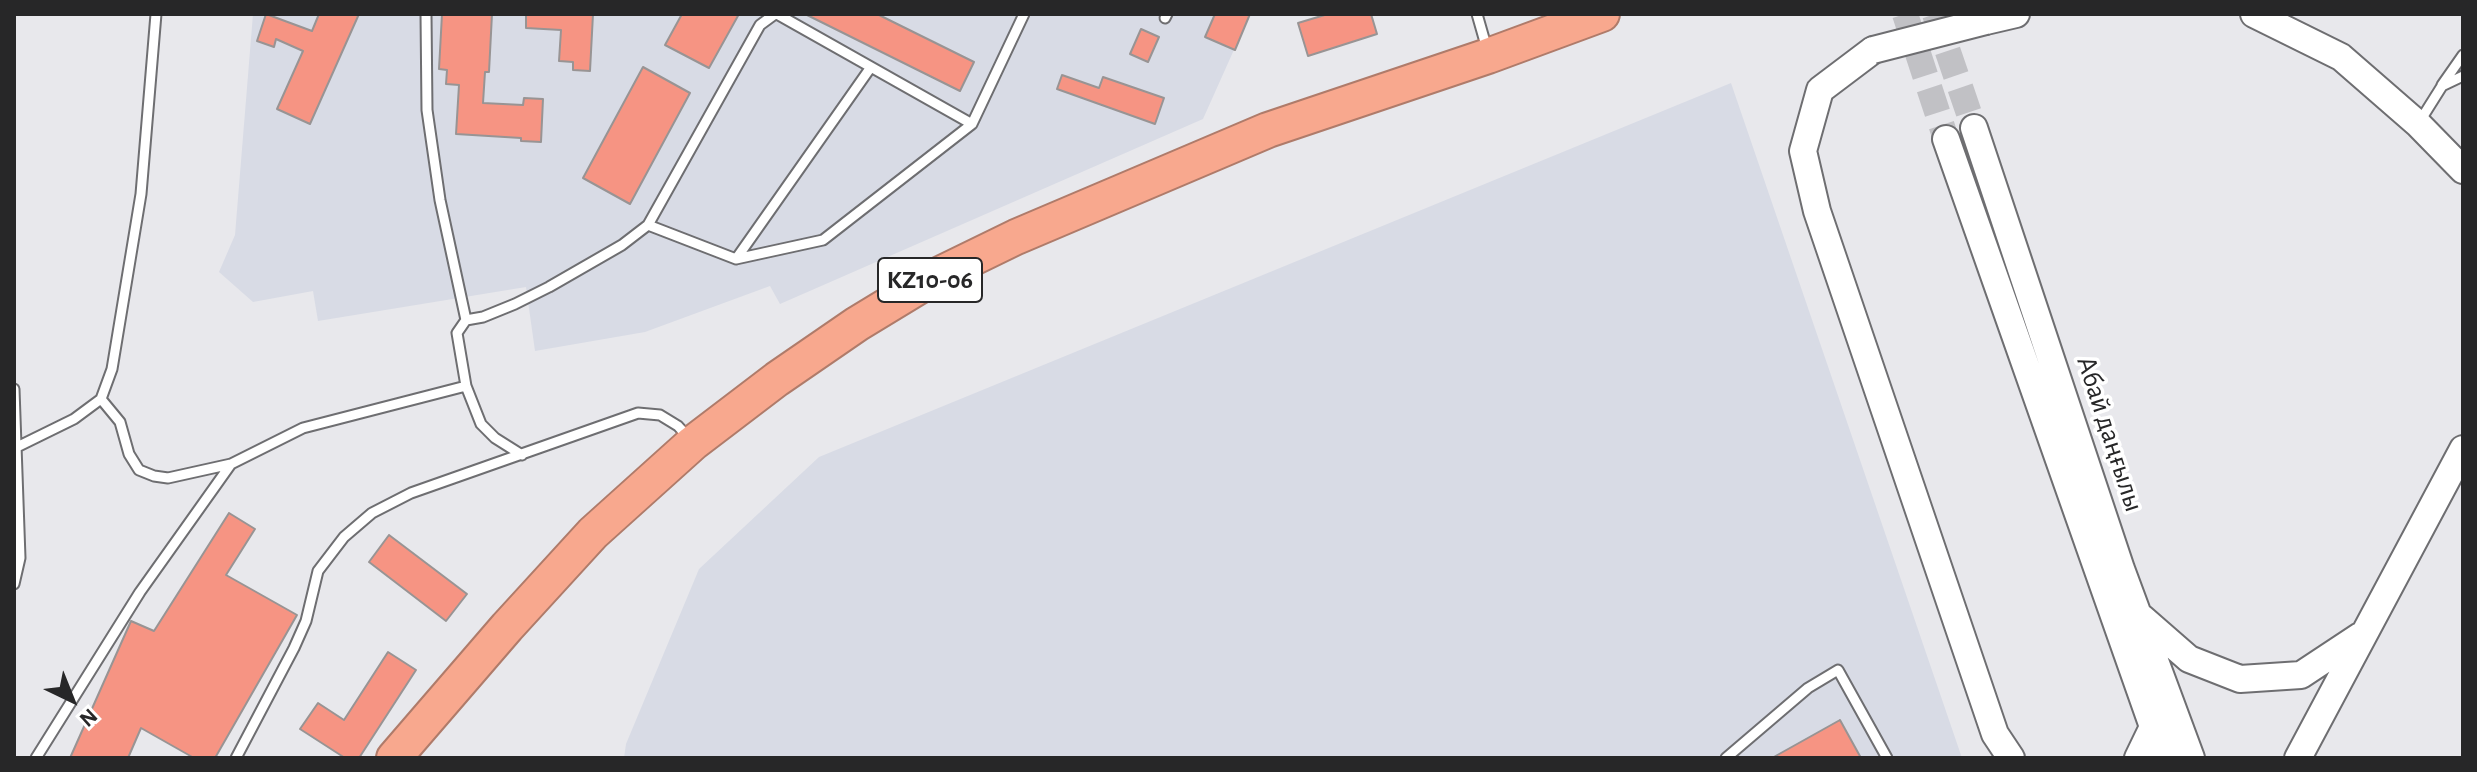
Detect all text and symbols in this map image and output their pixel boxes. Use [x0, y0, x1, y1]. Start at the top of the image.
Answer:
road number: KZ10-06 [878, 258, 982, 302]
street label: Абай даңғылы [2069, 352, 2151, 516]
north arrow [32, 660, 112, 740]
text: N [75, 704, 101, 731]

